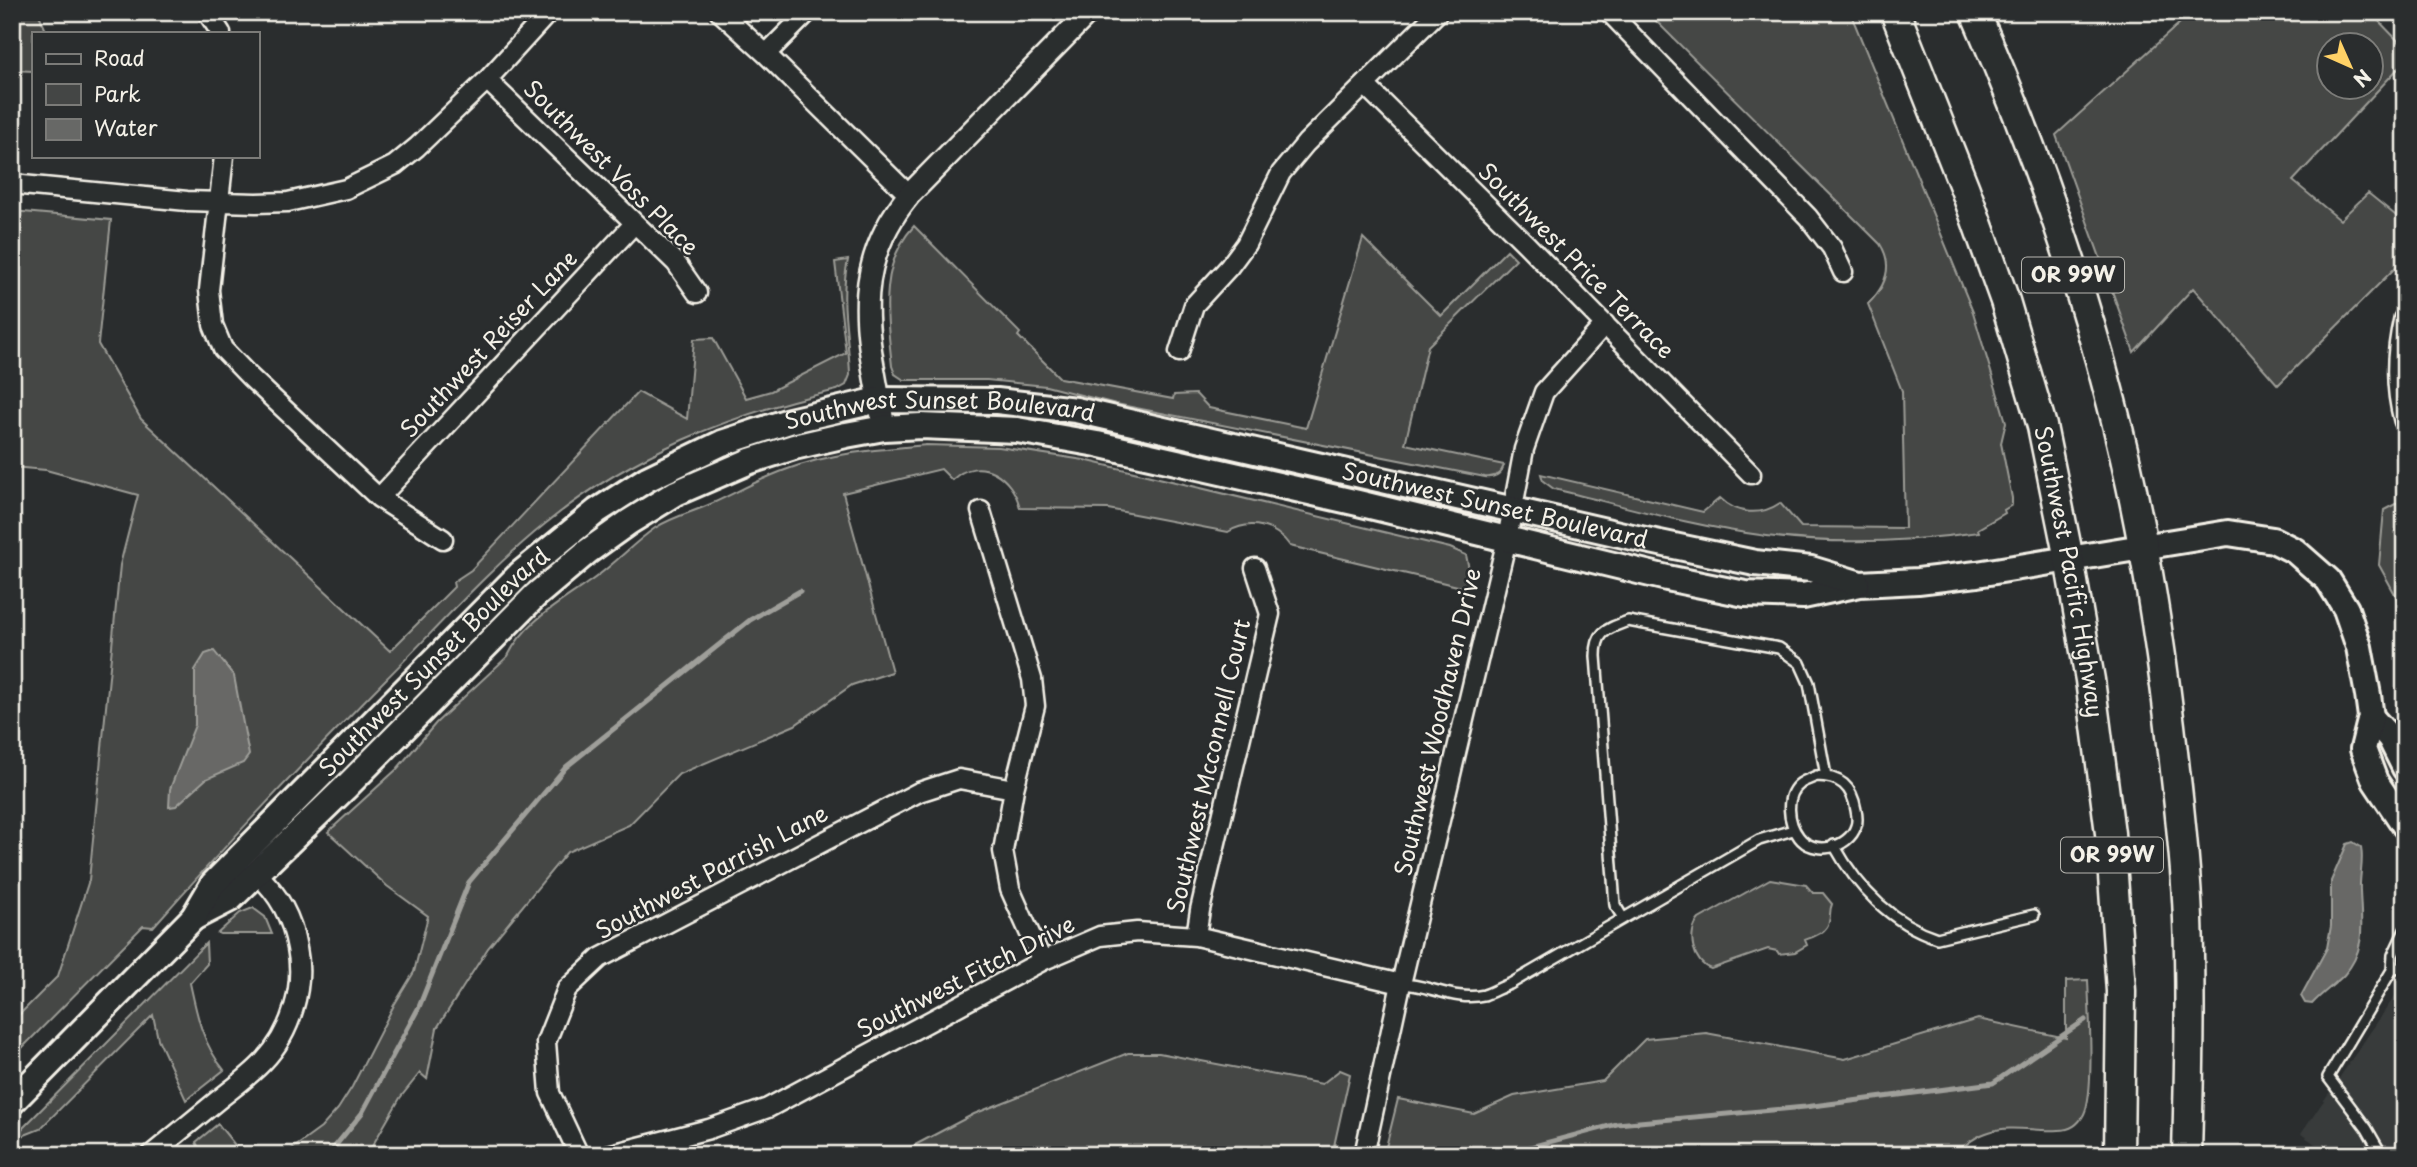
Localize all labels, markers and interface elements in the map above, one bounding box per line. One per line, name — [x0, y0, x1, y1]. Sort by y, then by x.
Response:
legend — [32, 32, 259, 158]
north arrow — [2316, 32, 2386, 102]
text: Road — [94, 41, 145, 73]
text: N — [2348, 64, 2378, 94]
street label: Southwest Voss Place — [516, 71, 708, 263]
text: Park — [94, 77, 141, 109]
text: Water — [94, 111, 158, 143]
street label: Southwest Price Terrace — [1471, 154, 1683, 366]
street label: Southwest Reiser Lane — [391, 241, 584, 445]
road number: OR 99W — [2022, 258, 2124, 292]
street label: Southwest Sunset Boulevard — [781, 381, 1099, 437]
street label: Southwest Pacific Highway — [2026, 423, 2114, 720]
street label: Southwest Sunset Boulevard — [1339, 452, 1652, 556]
street label: Southwest Sunset Boulevard — [310, 538, 556, 784]
street label: Southwest Woodhaven Drive — [1384, 564, 1489, 879]
street label: Southwest Mcconnell Court — [1157, 615, 1258, 916]
street label: Southwest Parrish Lane — [589, 794, 834, 947]
road number: OR 99W — [2061, 838, 2163, 872]
street label: Southwest Fitch Drive — [850, 906, 1080, 1046]

